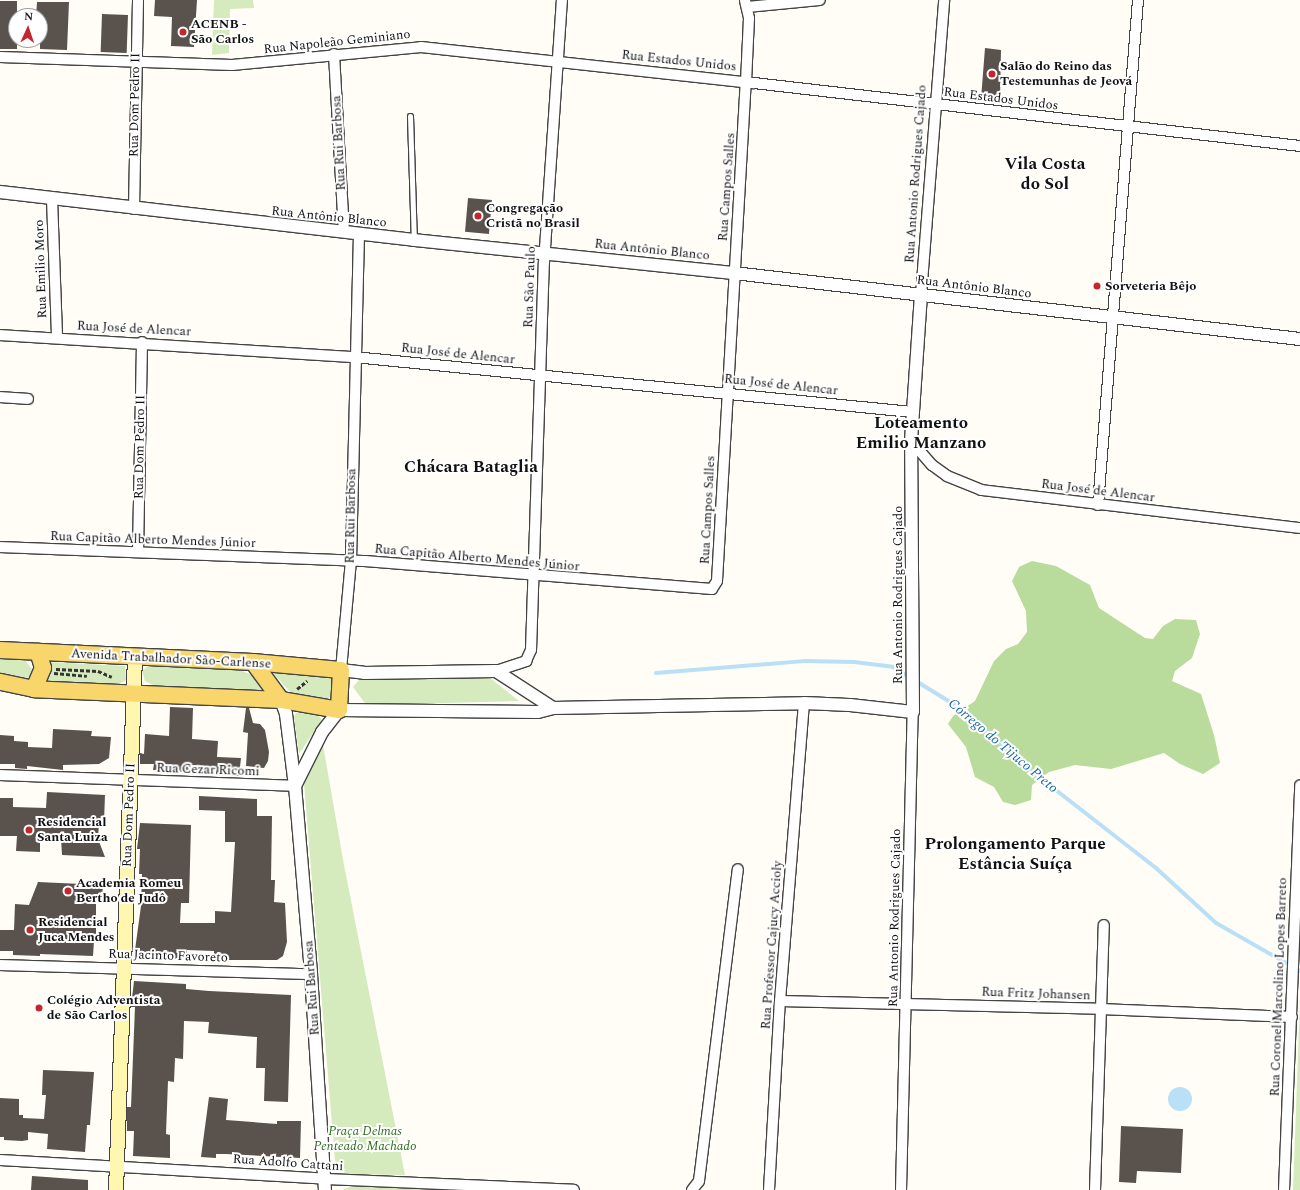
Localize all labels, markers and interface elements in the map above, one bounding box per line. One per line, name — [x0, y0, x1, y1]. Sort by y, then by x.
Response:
north arrow — [8, 8, 48, 48]
text: N — [24, 8, 34, 25]
place label: ACENB - São Carlos — [191, 17, 254, 48]
marker: ACENB - São Carlos — [178, 27, 188, 37]
street label: Rua Napoleão Geminiano — [263, 27, 411, 57]
street label: Rua Estados Unidos — [621, 47, 737, 75]
street label: Rua Dom Pedro II — [126, 53, 144, 157]
place label: Salão do Reino das Testemunhas de Jeová — [1000, 59, 1132, 90]
marker: Salão do Reino das Testemunhas de Jeová — [987, 69, 997, 79]
street label: Rua Antonio Rodrigues Cajado — [902, 84, 930, 264]
street label: Rua Estados Unidos — [943, 84, 1059, 114]
street label: Rua Rui Barbosa — [329, 95, 349, 191]
street label: Rua Campos Salles — [715, 132, 739, 242]
district label: Vila Costa do Sol — [1005, 155, 1085, 195]
place label: Congregação Cristã no Brasil — [486, 201, 580, 232]
street label: Rua Antônio Blanco — [271, 203, 387, 231]
marker: Congregação Cristã no Brasil — [473, 211, 483, 221]
street label: Rua Emilio Moro — [31, 219, 51, 319]
street label: Rua Antônio Blanco — [594, 236, 710, 264]
street label: Rua São Paulo — [521, 246, 539, 328]
street label: Rua Antônio Blanco — [916, 272, 1032, 302]
place label: Sorveteria Bêjo — [1105, 278, 1196, 294]
marker: Sorveteria Bêjo — [1092, 281, 1102, 291]
street label: Rua José de Alencar — [77, 318, 191, 340]
street label: Rua José de Alencar — [400, 340, 516, 368]
street label: Rua José de Alencar — [723, 371, 839, 399]
street label: Rua Dom Pedro II — [131, 395, 149, 499]
district label: Loteamento Emilio Manzano — [856, 414, 986, 454]
street label: Rua Campos Salles — [697, 455, 719, 565]
district label: Chácara Bataglia — [404, 458, 538, 478]
street label: Rua Rui Barbosa — [342, 468, 360, 564]
street label: Rua José de Alencar — [1040, 476, 1156, 506]
street label: Rua Antonio Rodrigues Cajado — [890, 506, 906, 684]
street label: Rua Capitão Alberto Mendes Júnior — [50, 529, 256, 551]
street label: Rua Capitão Alberto Mendes Júnior — [374, 541, 580, 575]
street label: Avenida Trabalhador São-Carlense — [71, 646, 271, 672]
water label: Córrego do Tijuco Preto — [945, 695, 1061, 797]
street label: Rua Cezar Ricomi — [156, 760, 260, 780]
street label: Rua Dom Pedro II — [119, 763, 139, 867]
place label: Residencial Santa Luiza — [37, 815, 108, 846]
marker: Residencial Santa Luiza — [24, 825, 34, 835]
street label: Rua Antonio Rodrigues Cajado — [886, 829, 904, 1007]
district label: Prolongamento Parque Estância Suíça — [924, 835, 1106, 875]
street label: Rua Professor Cajucy Accioly — [758, 860, 786, 1030]
place label: Academia Romeu Bertho de Judô — [76, 876, 181, 907]
street label: Rua Coronel Marcolino Lopes Barreto — [1267, 877, 1291, 1097]
marker: Academia Romeu Bertho de Judô — [63, 886, 73, 896]
place label: Residencial Juca Mendes — [38, 915, 115, 946]
marker: Residencial Juca Mendes — [25, 925, 35, 935]
street label: Rua Rui Barbosa — [301, 940, 323, 1036]
street label: Rua Jacinto Favoreto — [108, 946, 228, 966]
street label: Rua Fritz Johansen — [981, 984, 1091, 1004]
place label: Colégio Adventista de São Carlos — [47, 993, 161, 1024]
marker: Colégio Adventista de São Carlos — [34, 1003, 44, 1013]
park label: Praça Delmas Penteado Machado — [313, 1124, 417, 1155]
street label: Rua Adolfo Cattani — [232, 1151, 344, 1175]

